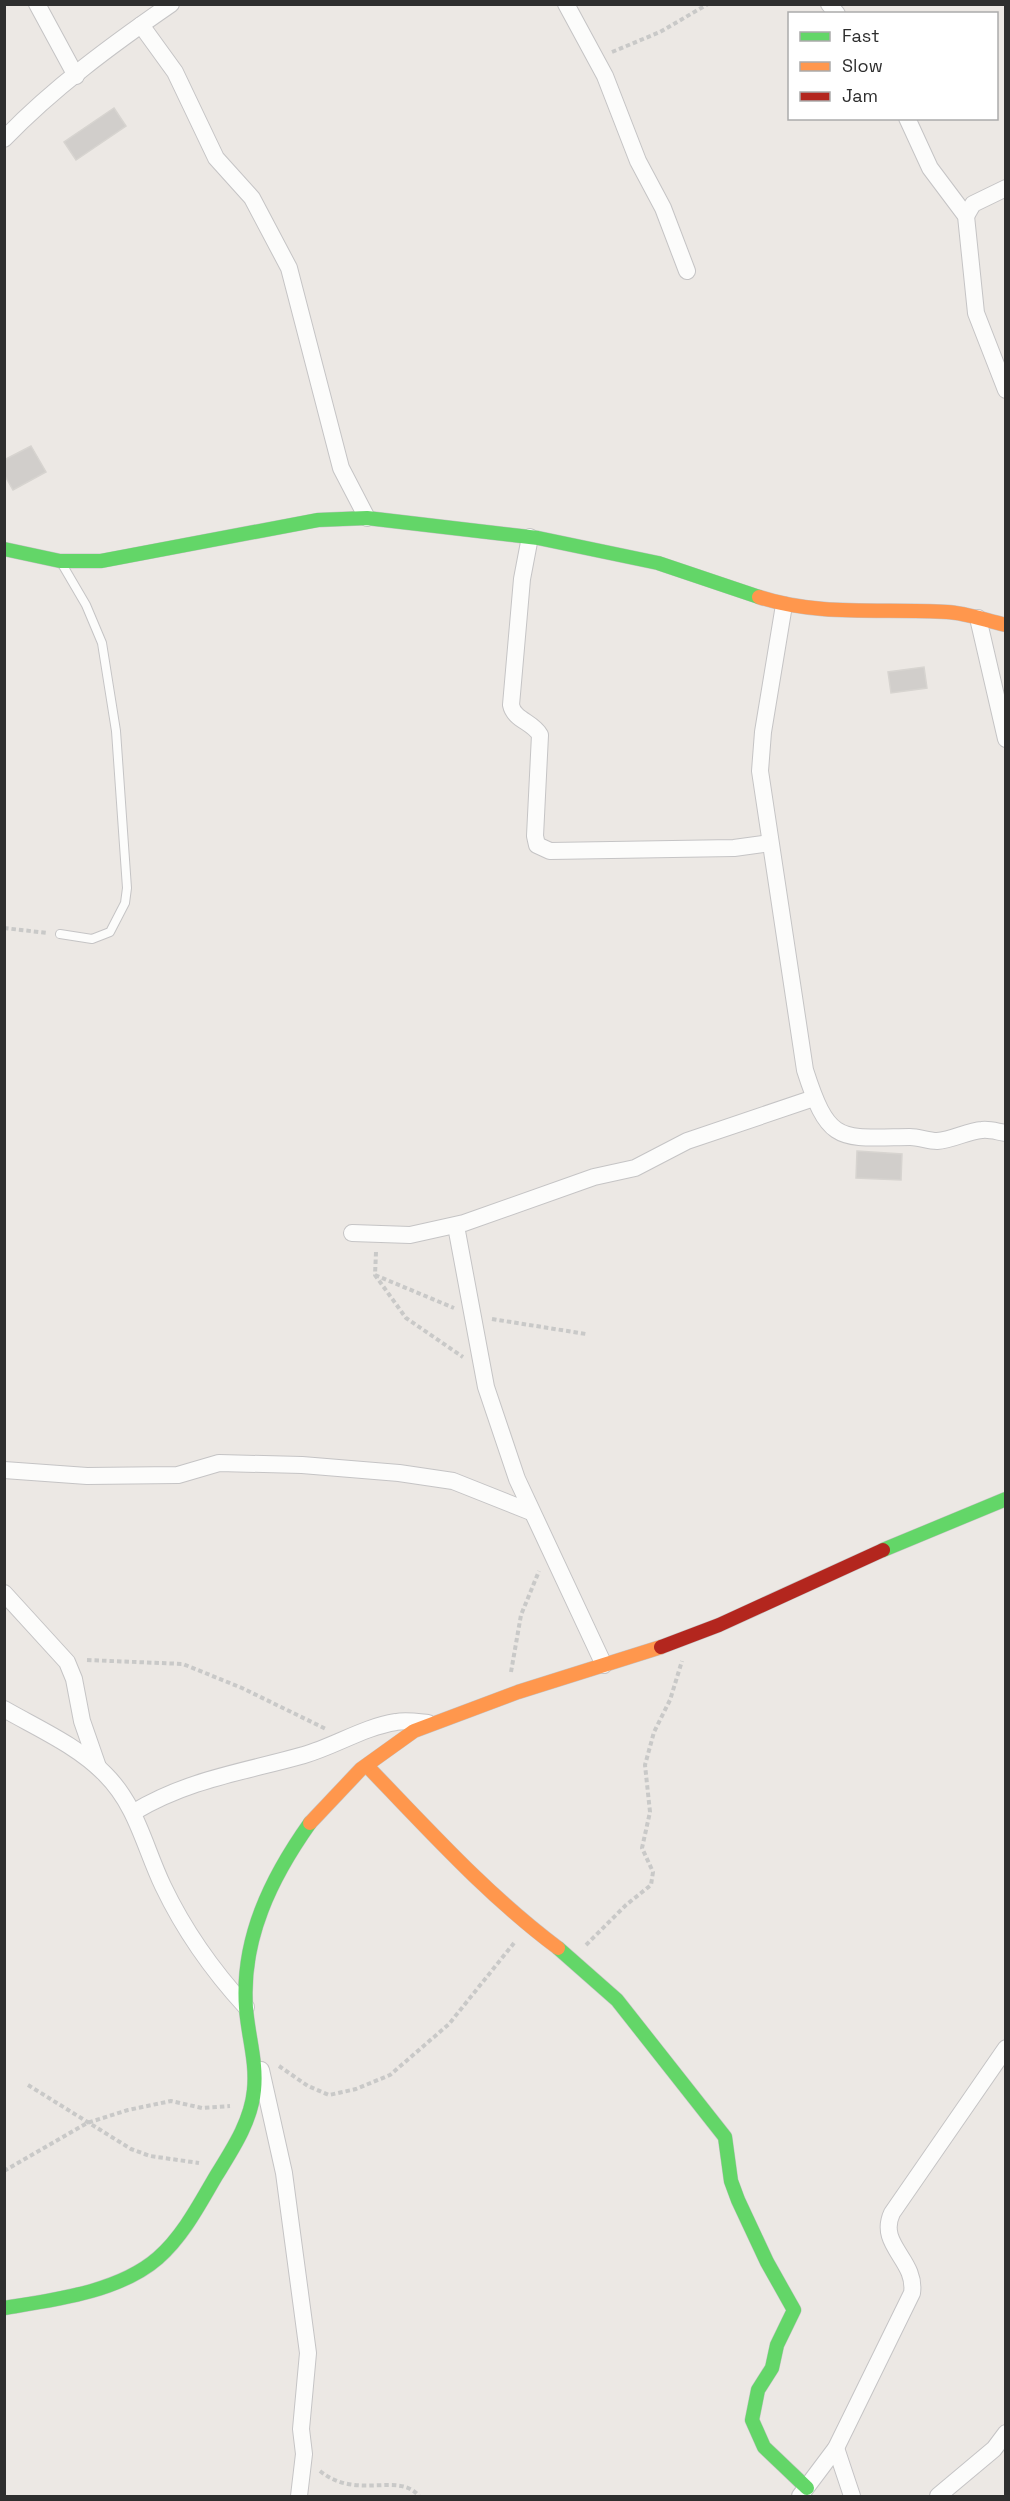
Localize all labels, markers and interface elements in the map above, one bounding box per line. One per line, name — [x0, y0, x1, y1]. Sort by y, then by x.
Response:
legend — [788, 12, 998, 120]
text: Fast — [842, 24, 879, 47]
text: Slow — [842, 54, 883, 77]
text: Jam — [842, 84, 878, 107]

